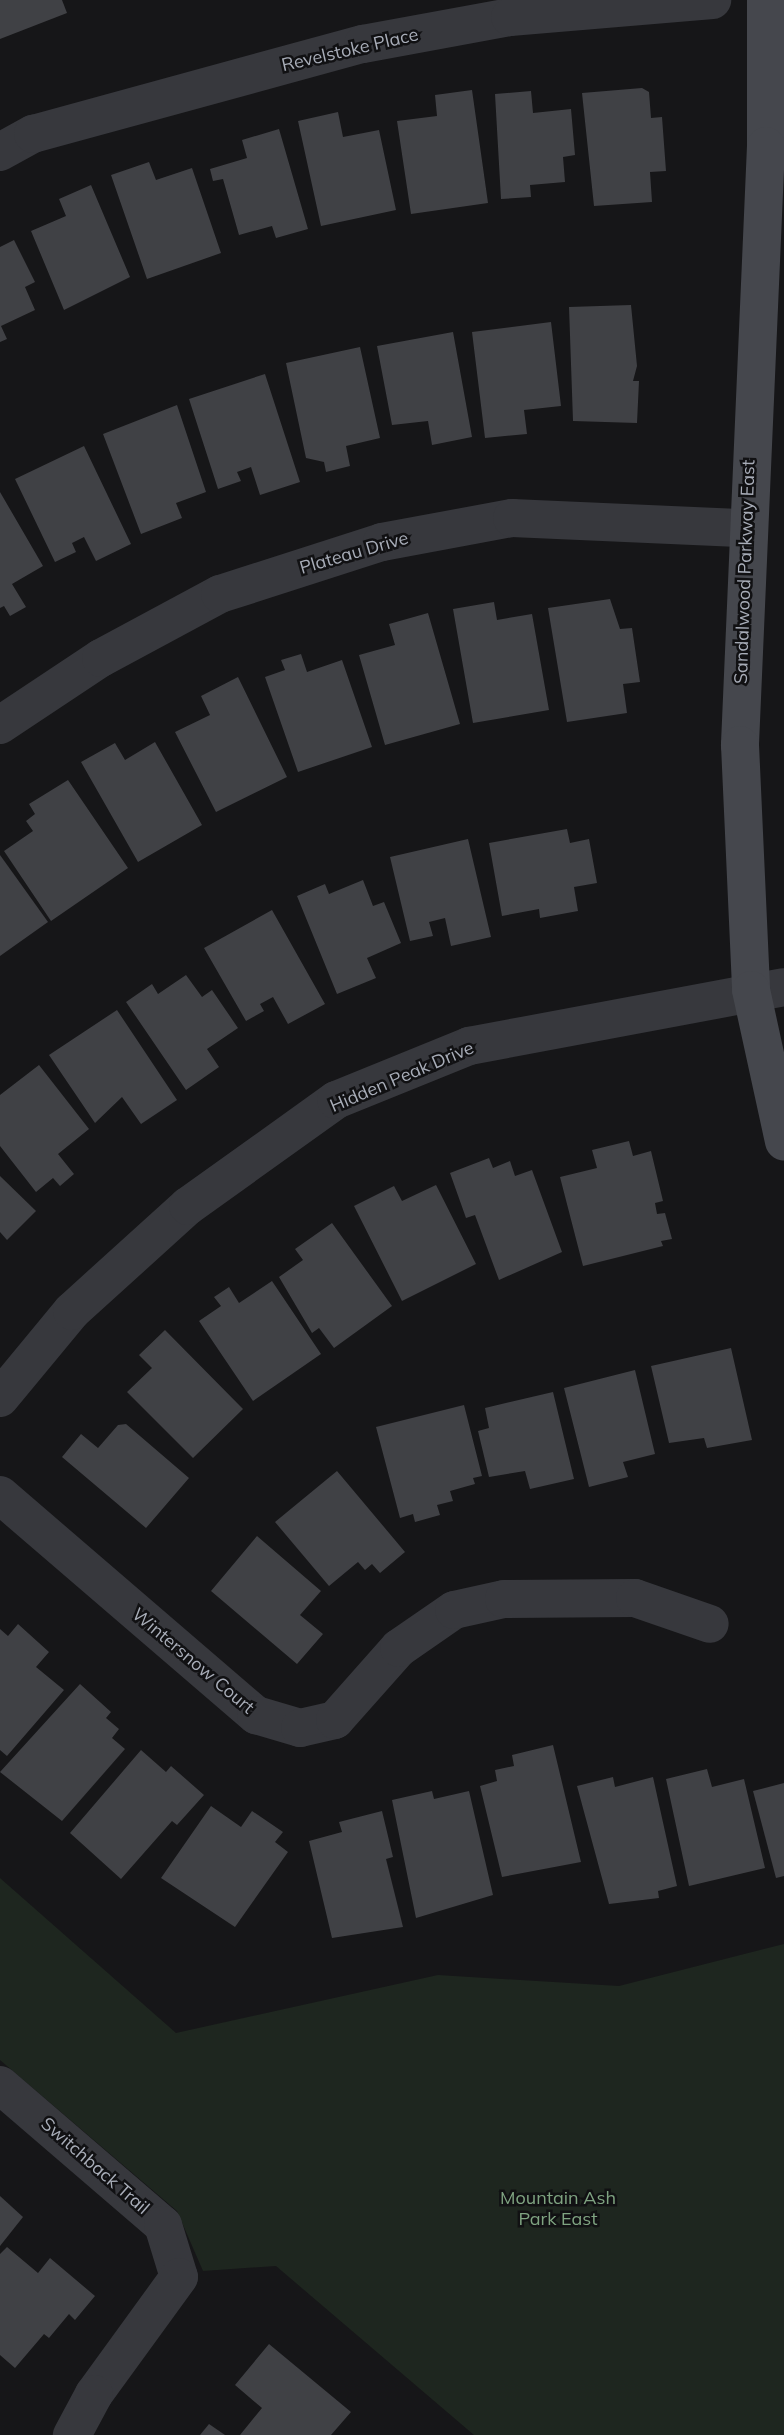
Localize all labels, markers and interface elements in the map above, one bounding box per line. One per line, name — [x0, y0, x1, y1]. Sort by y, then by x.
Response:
street label: Revelstoke Place — [280, 24, 420, 76]
street label: Sandalwood Parkway East — [730, 459, 760, 685]
street label: Plateau Drive — [297, 527, 411, 579]
street label: Hidden Peak Drive — [327, 1037, 477, 1117]
street label: Wintersnow Court — [127, 1604, 259, 1718]
street label: Switchback Trail — [36, 2113, 154, 2219]
park label: Mountain Ash Park East — [500, 2188, 616, 2230]

